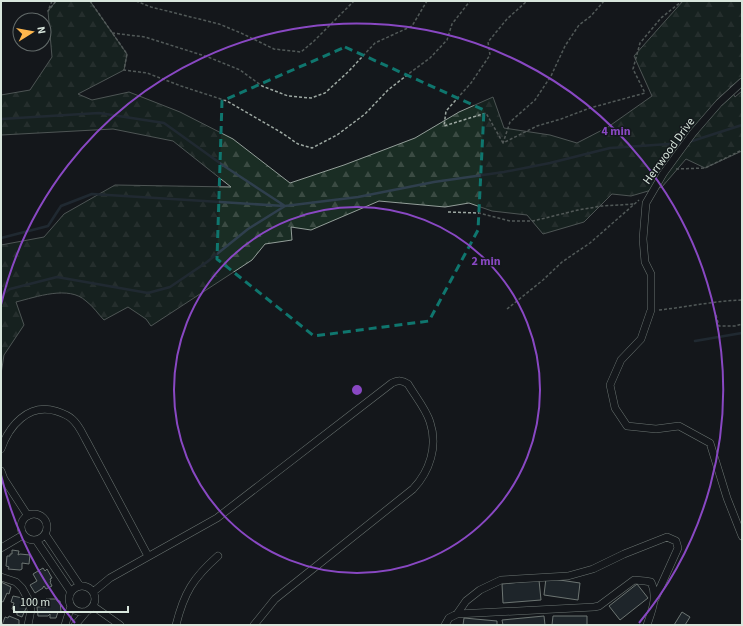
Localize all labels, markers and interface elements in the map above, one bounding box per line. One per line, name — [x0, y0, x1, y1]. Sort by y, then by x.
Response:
north arrow — [12, 12, 52, 52]
text: N — [33, 25, 49, 35]
street label: Herrwood Drive — [639, 114, 699, 188]
text: 4 min — [601, 123, 631, 140]
text: 2 min — [471, 253, 501, 270]
centre of rings — [350, 383, 364, 397]
scale bar — [14, 588, 128, 614]
text: 100 m — [20, 594, 50, 611]

